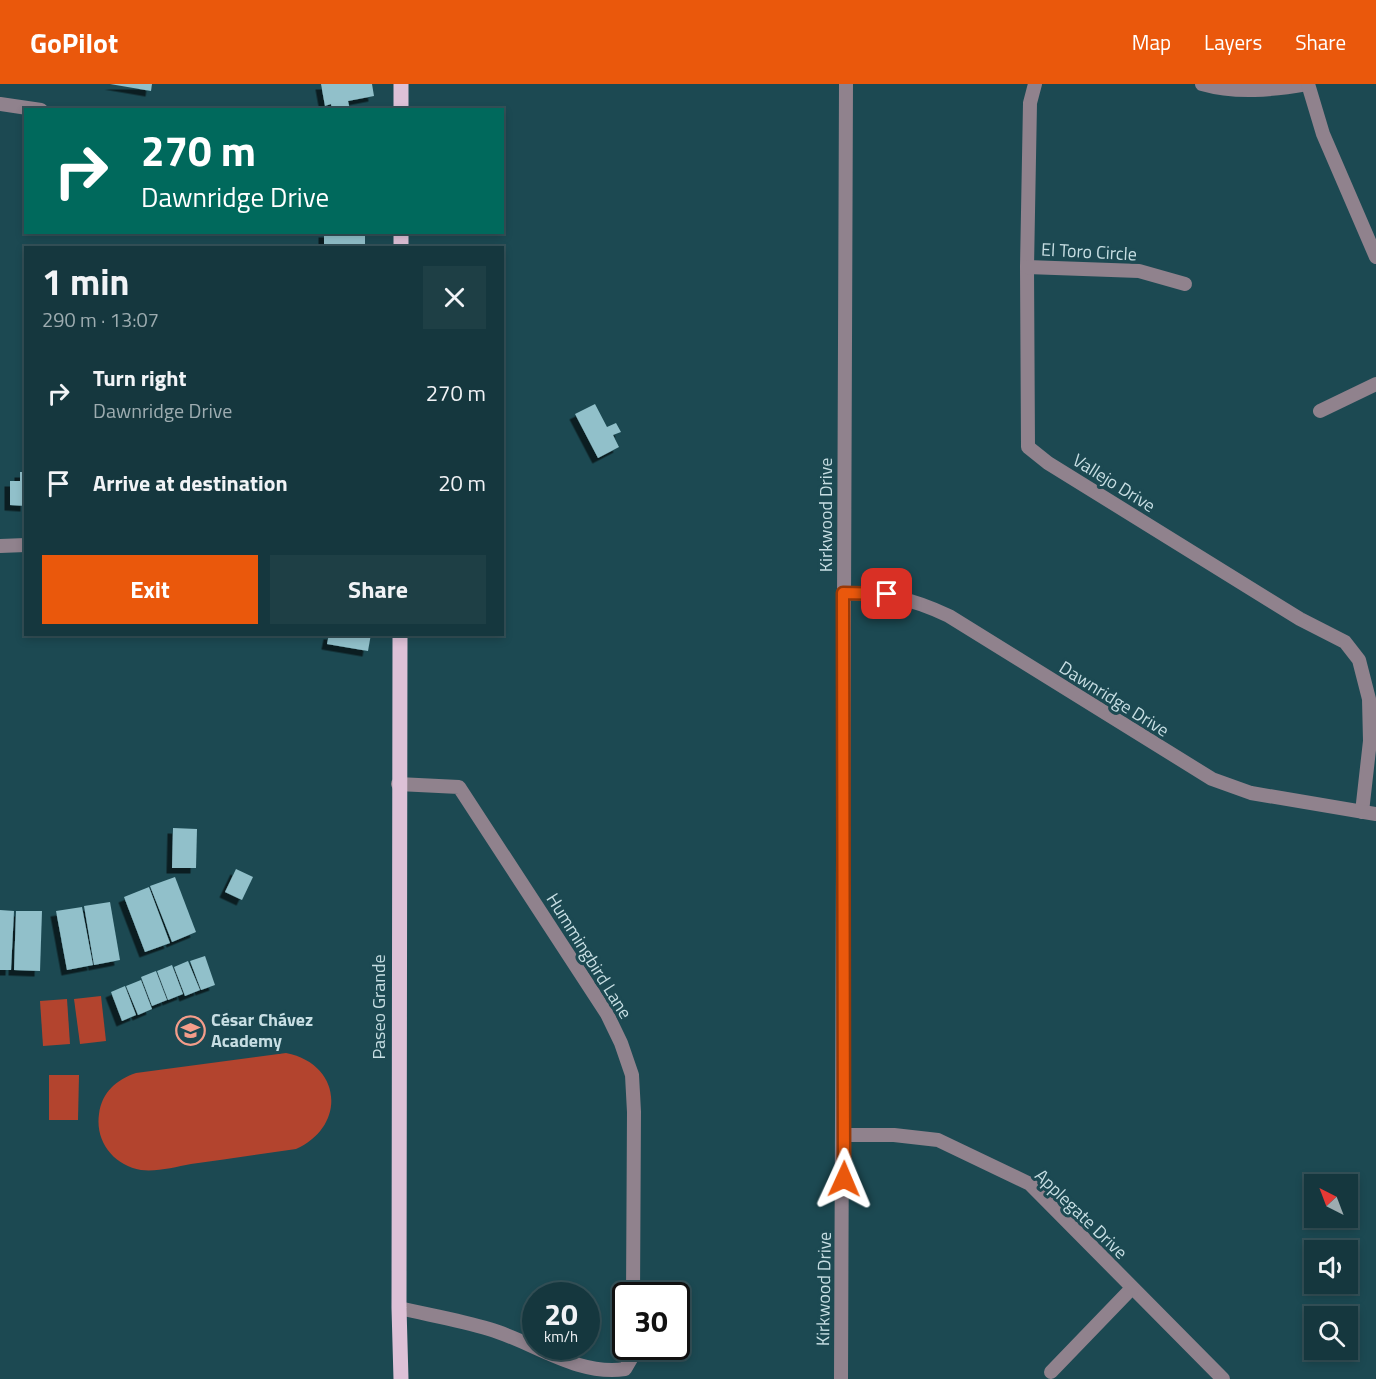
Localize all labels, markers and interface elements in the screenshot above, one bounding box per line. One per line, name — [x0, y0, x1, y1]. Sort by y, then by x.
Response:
text: GoPilot — [30, 21, 118, 64]
text: Map — [1132, 26, 1171, 58]
text: Layers — [1204, 26, 1262, 58]
text: Share — [1295, 26, 1346, 58]
text: 270 m — [141, 118, 256, 182]
icon: right — [42, 132, 120, 210]
text: Dawnridge Drive — [141, 176, 329, 217]
street label: El Toro Circle — [1040, 236, 1138, 267]
text: 1 min — [42, 254, 129, 309]
button: close — [423, 266, 486, 329]
text: 290 m · 13:07 — [42, 304, 159, 335]
text: Turn right — [93, 361, 187, 395]
text: 270 m — [426, 376, 486, 410]
icon: right — [42, 377, 75, 410]
text: Dawnridge Drive — [93, 395, 232, 426]
street label: Vallejo Drive — [1068, 446, 1161, 519]
street label: Kirkwood Drive — [812, 458, 839, 572]
text: Arrive at destination — [93, 466, 288, 500]
text: 20 m — [438, 466, 486, 500]
icon: arrive — [42, 467, 75, 500]
button: Exit — [42, 555, 258, 624]
button: Share — [270, 555, 486, 624]
pin — [861, 568, 912, 619]
icon: arrive — [870, 577, 903, 610]
street label: Dawnridge Drive — [1054, 654, 1175, 743]
street label: Hummingbird Lane — [540, 888, 639, 1024]
street label: Paseo Grande — [365, 954, 392, 1060]
place label: César Chávez Academy — [211, 1006, 313, 1054]
school or university icon: César Chávez Academy — [174, 1014, 206, 1046]
position arrow — [812, 1147, 876, 1211]
street label: Applegate Drive — [1029, 1162, 1134, 1265]
north arrow — [1304, 1174, 1358, 1228]
map controls — [1304, 1174, 1358, 1360]
street label: Kirkwood Drive — [809, 1232, 838, 1346]
button: sound — [1304, 1240, 1358, 1294]
speed limit sign: 30 — [612, 1282, 690, 1360]
text: 20 — [544, 1291, 578, 1337]
button: search — [1304, 1306, 1358, 1360]
text: km/h — [544, 1325, 578, 1348]

